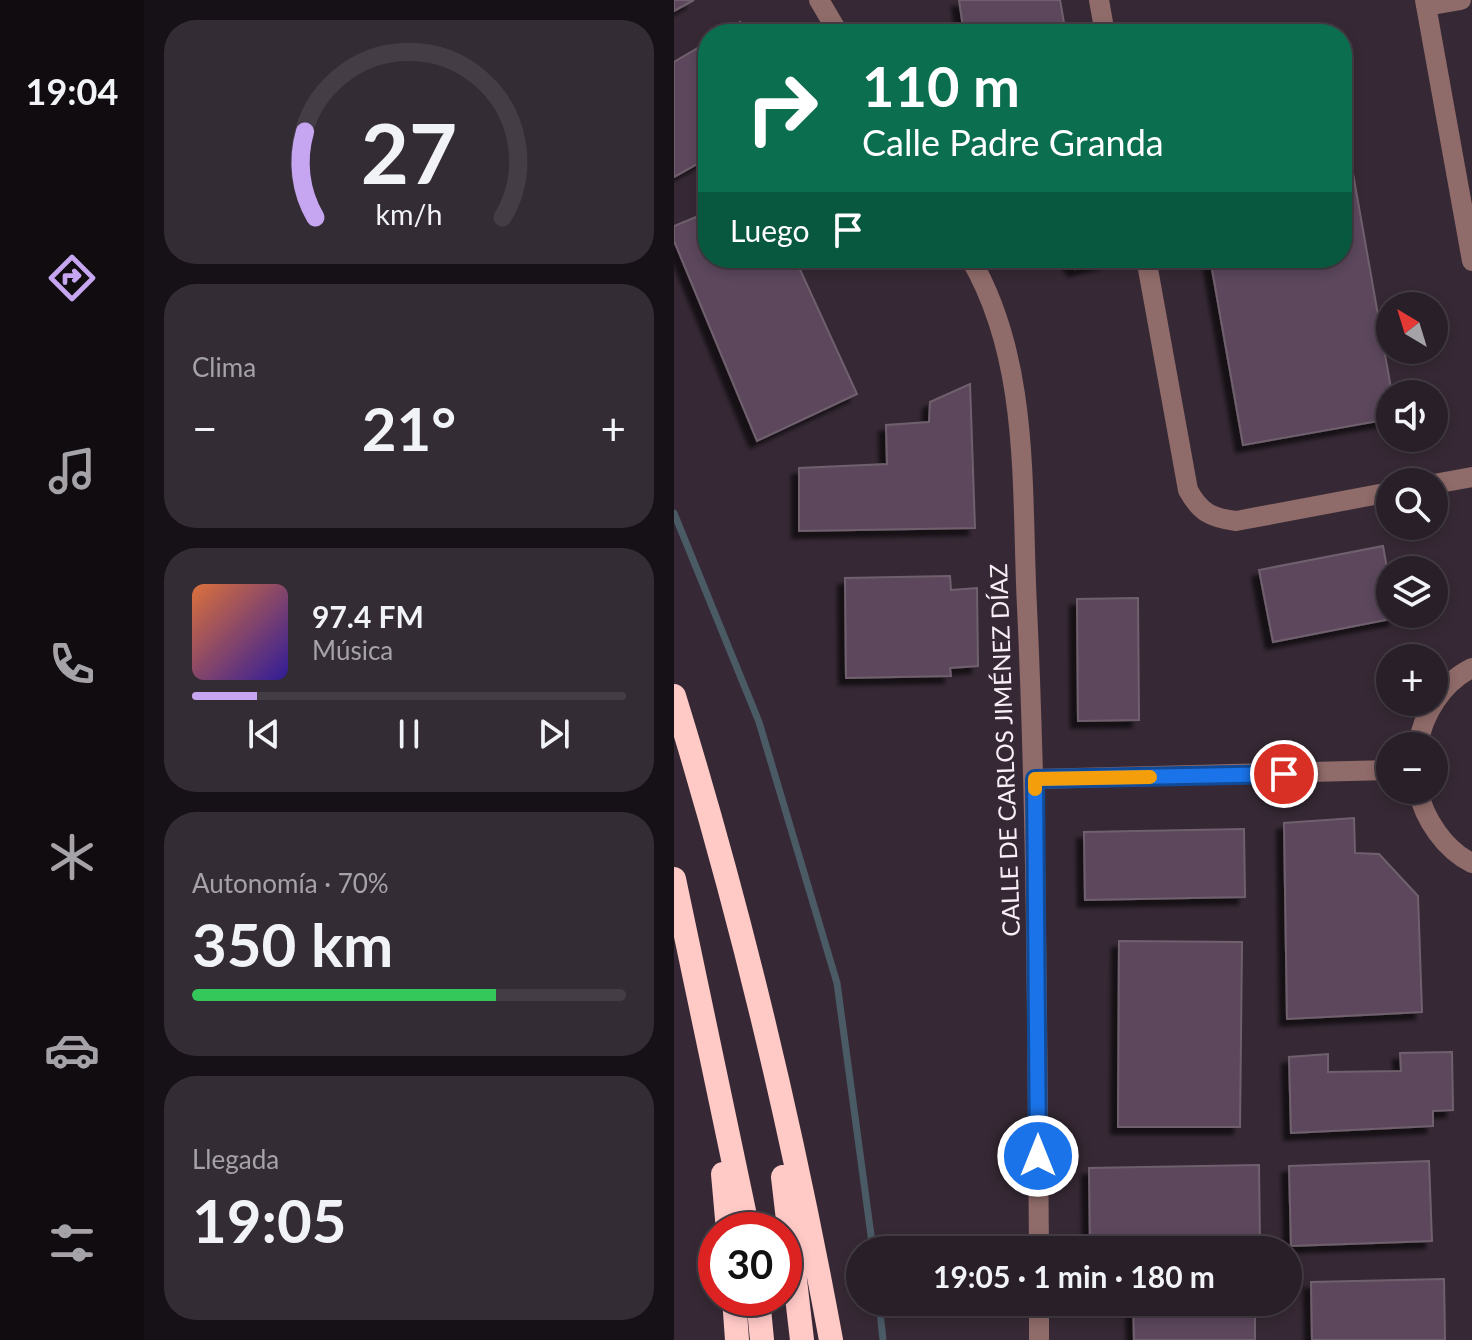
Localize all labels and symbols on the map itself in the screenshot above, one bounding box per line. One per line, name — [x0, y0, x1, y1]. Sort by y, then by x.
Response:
north arrow — [1376, 292, 1448, 364]
street label: CALLE DE CARLOS JIMÉNEZ DÍAZ — [983, 563, 1025, 937]
pin — [1250, 740, 1318, 808]
position arrow — [996, 1114, 1080, 1198]
speed limit sign: 30 — [698, 1212, 802, 1316]

